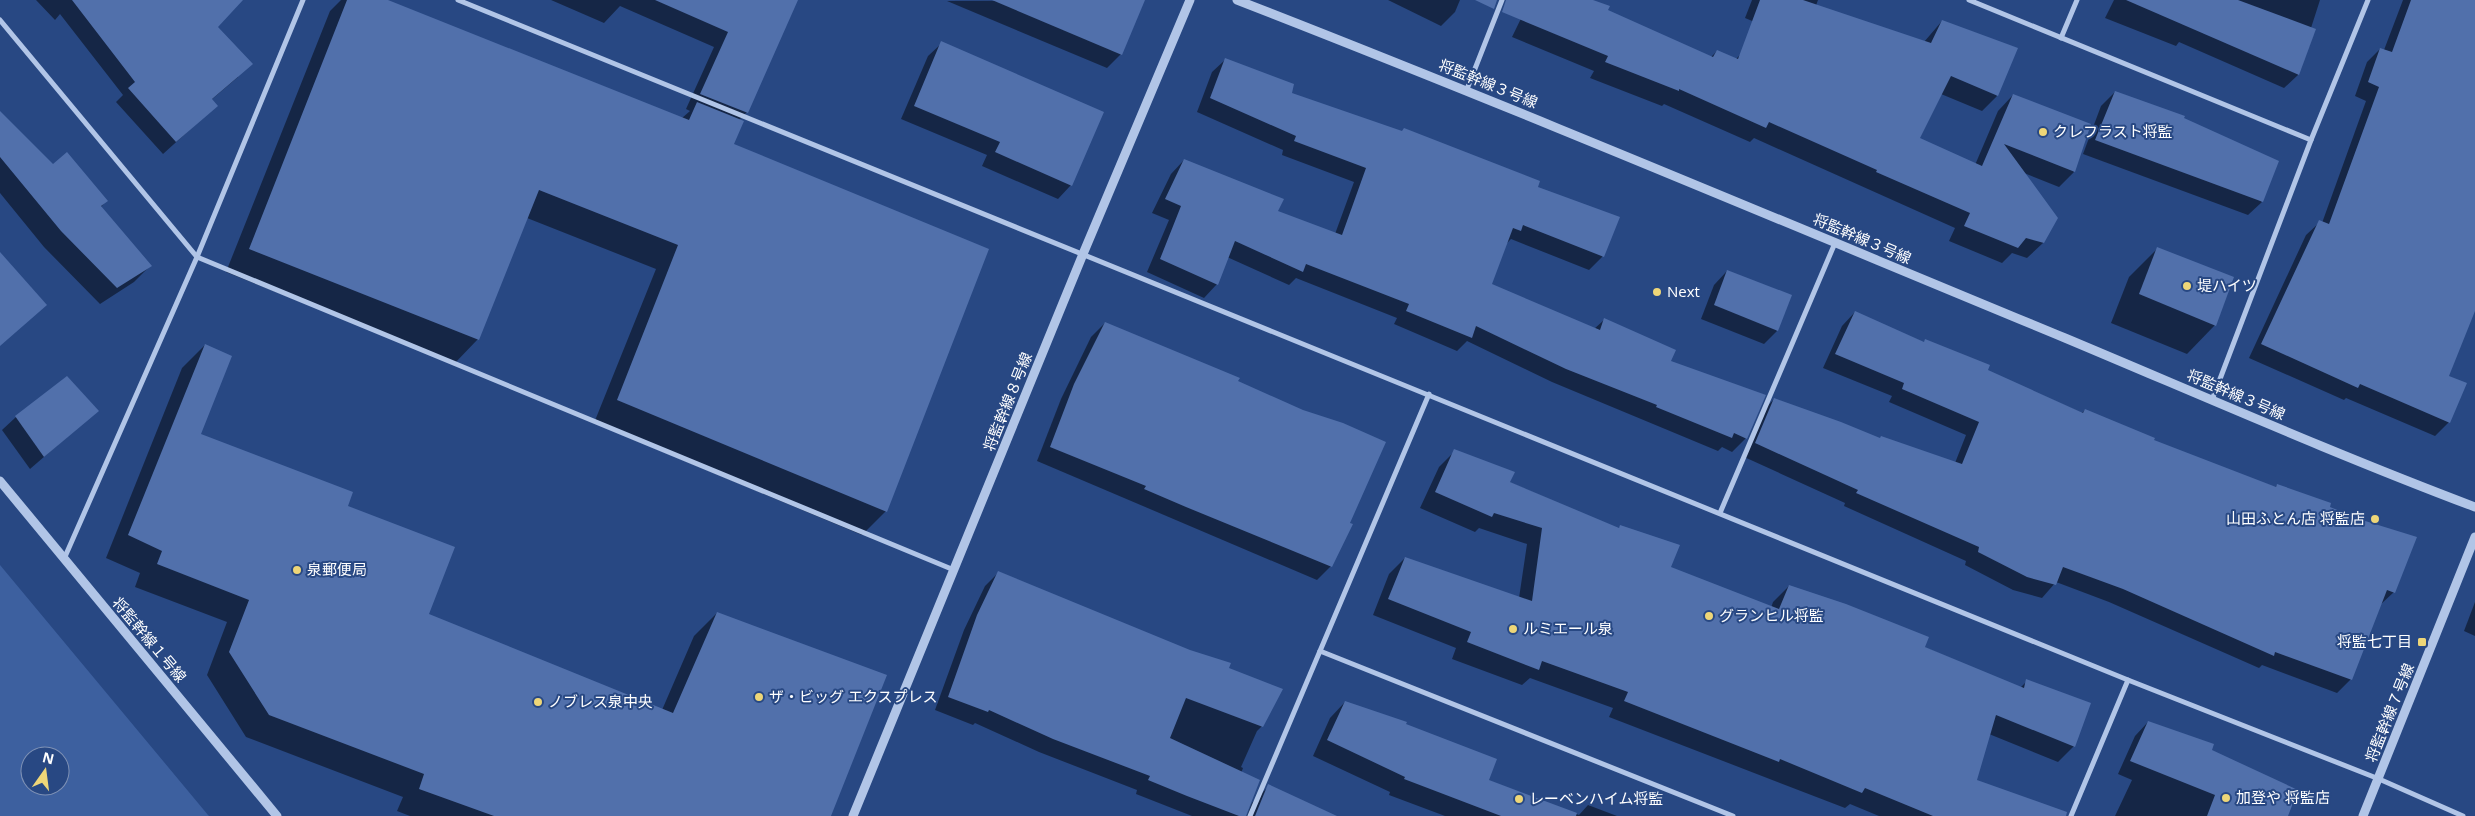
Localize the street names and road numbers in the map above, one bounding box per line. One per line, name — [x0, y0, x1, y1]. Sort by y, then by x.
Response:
street label: 将監幹線３号線 — [1436, 54, 1541, 112]
street label: 将監幹線３号線 — [1810, 208, 1915, 268]
street label: 将監幹線８号線 — [978, 349, 1036, 454]
street label: 将監幹線３号線 — [2184, 364, 2289, 424]
street label: 将監幹線１号線 — [108, 593, 191, 686]
street label: 将監幹線７号線 — [2360, 660, 2418, 765]

